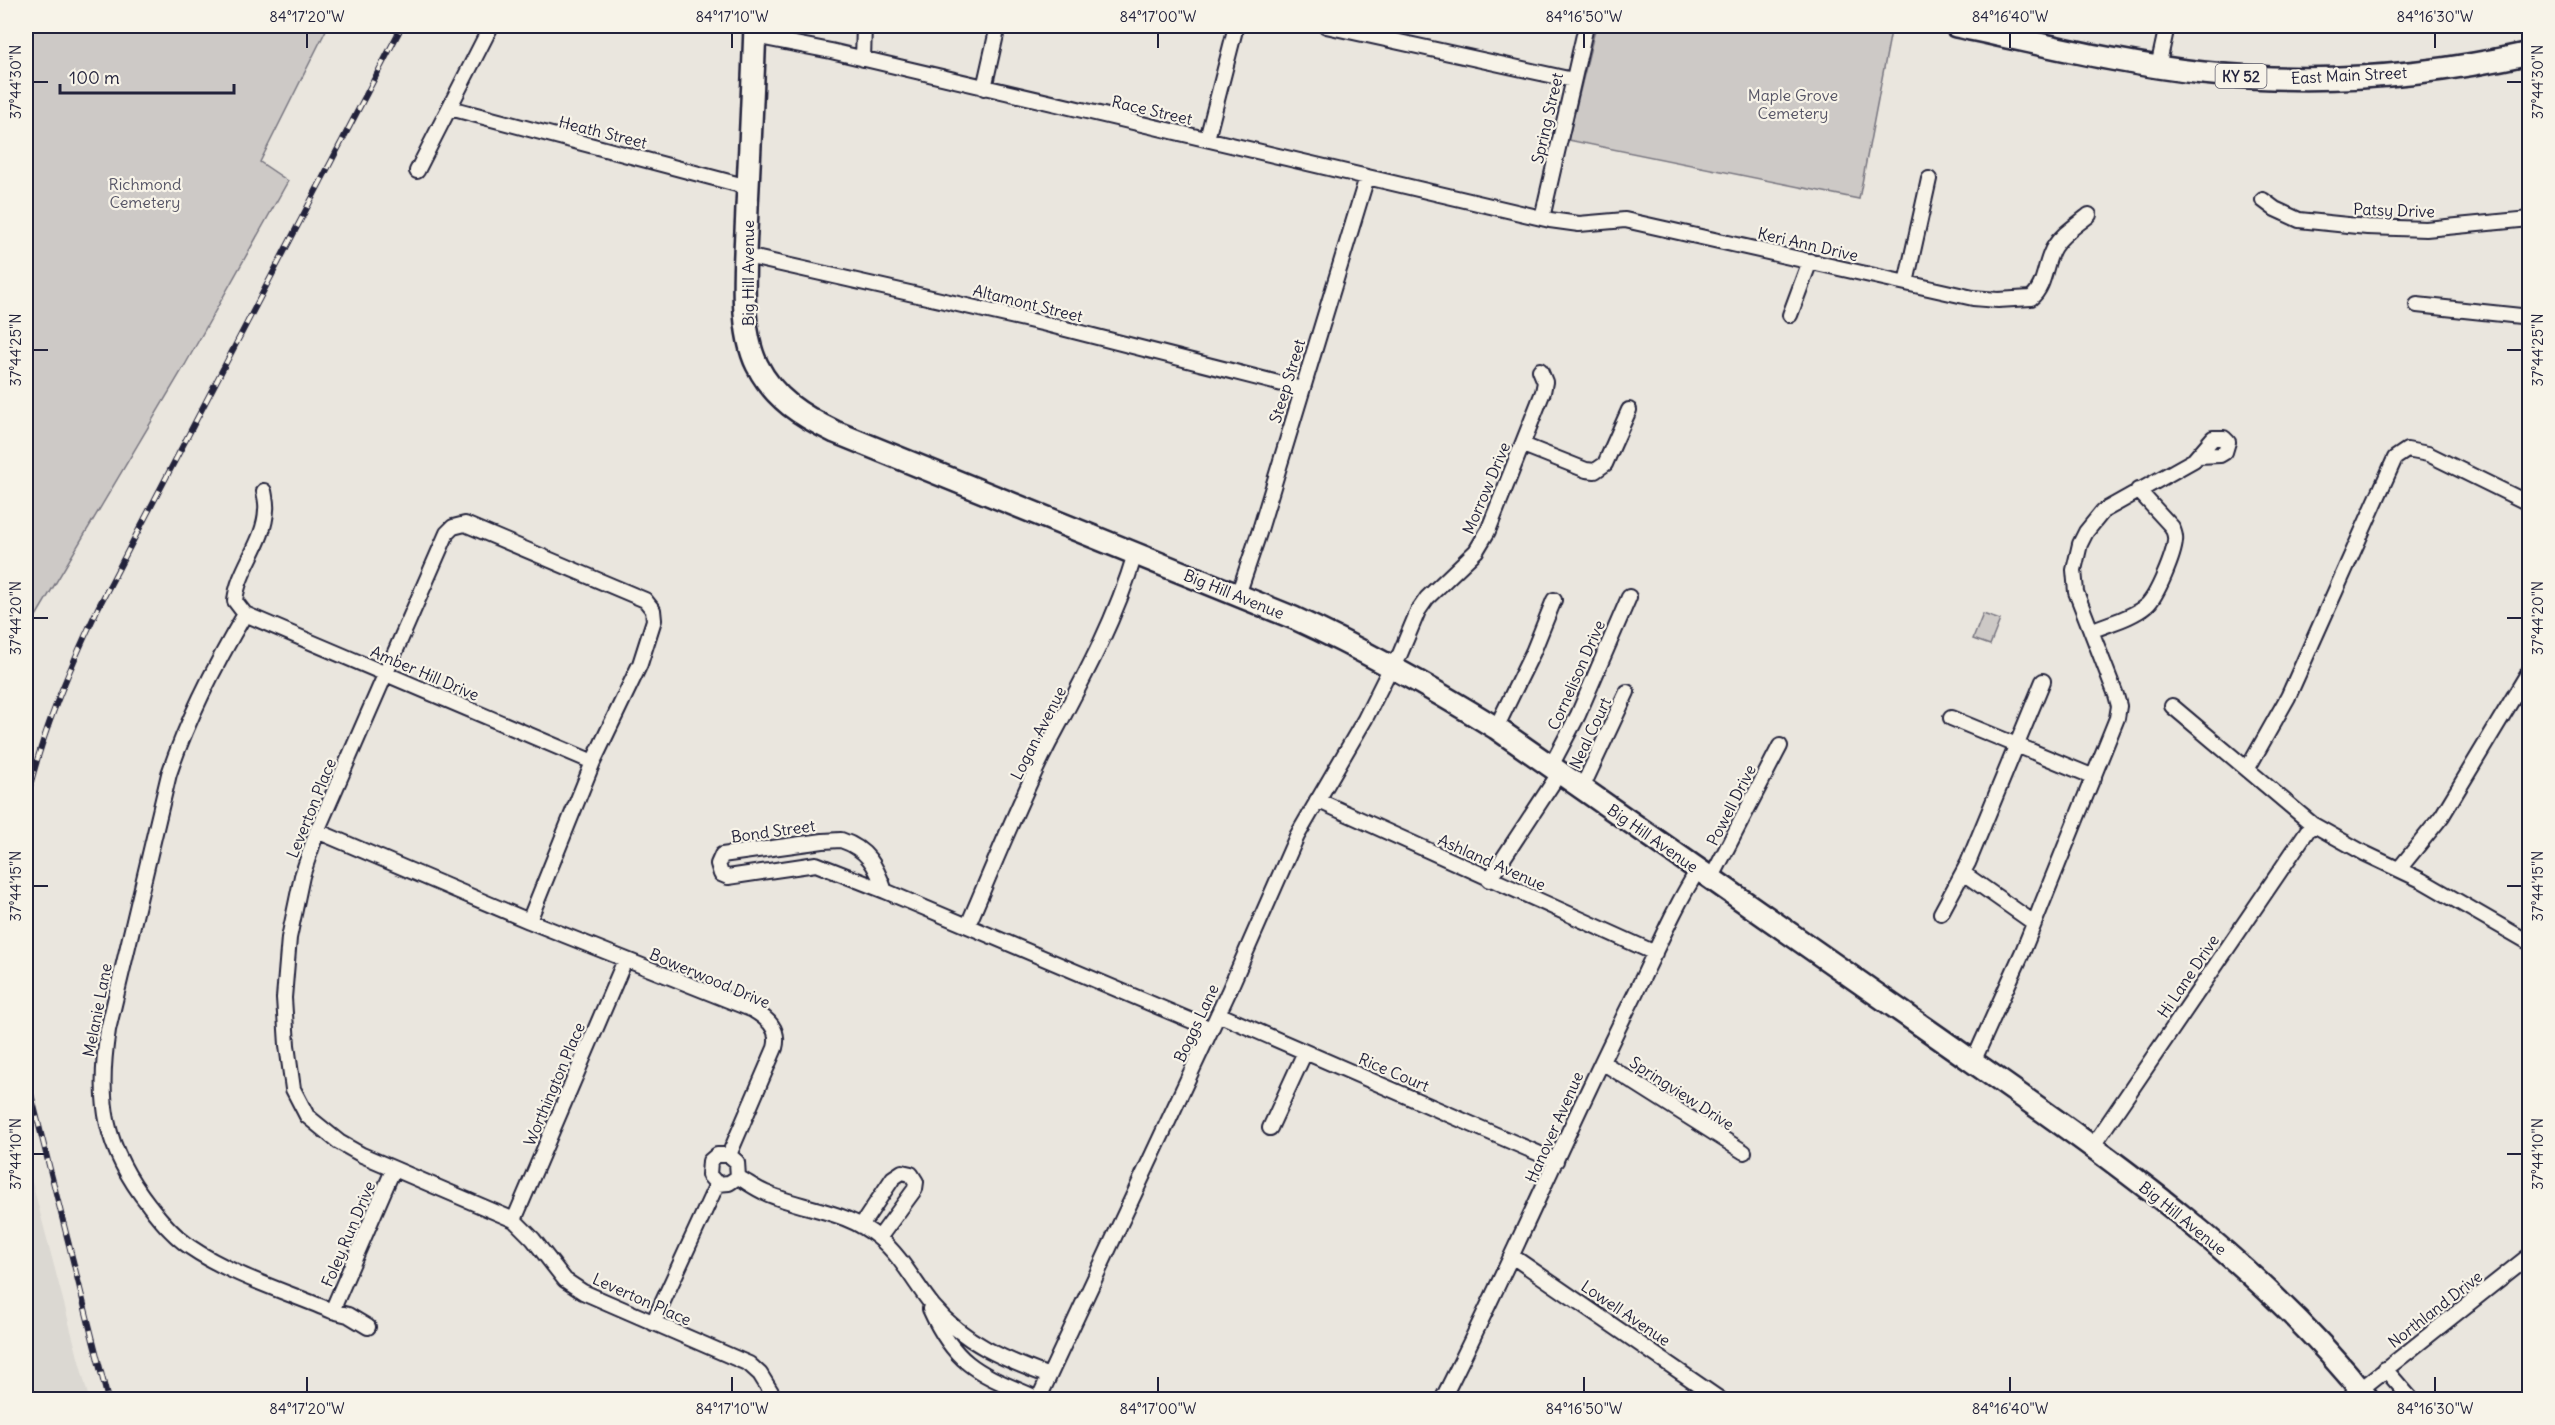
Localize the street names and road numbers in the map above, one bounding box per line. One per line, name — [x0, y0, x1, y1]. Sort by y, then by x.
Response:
street label: East Main Street — [2290, 62, 2408, 88]
road number: KY 52 — [2216, 64, 2266, 88]
street label: Spring Street — [1527, 70, 1567, 165]
street label: Race Street — [1110, 91, 1195, 129]
street label: Heath Street — [557, 111, 650, 153]
street label: Patsy Drive — [2353, 199, 2435, 221]
street label: Big Hill Avenue — [738, 220, 758, 326]
street label: Keri Ann Drive — [1756, 223, 1860, 265]
street label: Altamont Street — [971, 280, 1086, 326]
street label: Steep Street — [1265, 336, 1309, 425]
street label: Morrow Drive — [1458, 439, 1514, 537]
street label: Big Hill Avenue — [1181, 565, 1287, 623]
street label: Cornelison Drive — [1543, 617, 1609, 733]
street label: Amber Hill Drive — [368, 641, 482, 705]
street label: Logan Avenue — [1006, 683, 1070, 783]
street label: Neal Court — [1565, 693, 1616, 772]
street label: Leverton Place — [282, 755, 340, 861]
street label: Powell Drive — [1702, 761, 1760, 849]
street label: Big Hill Avenue — [1604, 799, 1702, 877]
street label: Bond Street — [730, 815, 817, 847]
street label: Ashland Avenue — [1435, 829, 1549, 895]
street label: Hi Lane Drive — [2153, 931, 2223, 1021]
street label: Bowerwood Drive — [647, 944, 773, 1012]
street label: Melanie Lane — [78, 961, 116, 1059]
street label: Boggs Lane — [1169, 981, 1223, 1065]
street label: Worthington Place — [519, 1019, 589, 1149]
street label: Rice Court — [1356, 1048, 1433, 1096]
street label: Springview Drive — [1626, 1052, 1738, 1134]
street label: Hanover Avenue — [1521, 1068, 1587, 1186]
street label: Big Hill Avenue — [2135, 1177, 2231, 1259]
street label: Foley Run Drive — [317, 1178, 379, 1290]
street label: Northland Drive — [2384, 1266, 2486, 1352]
street label: Leverton Place — [590, 1268, 694, 1330]
street label: Lowell Avenue — [1578, 1276, 1674, 1350]

